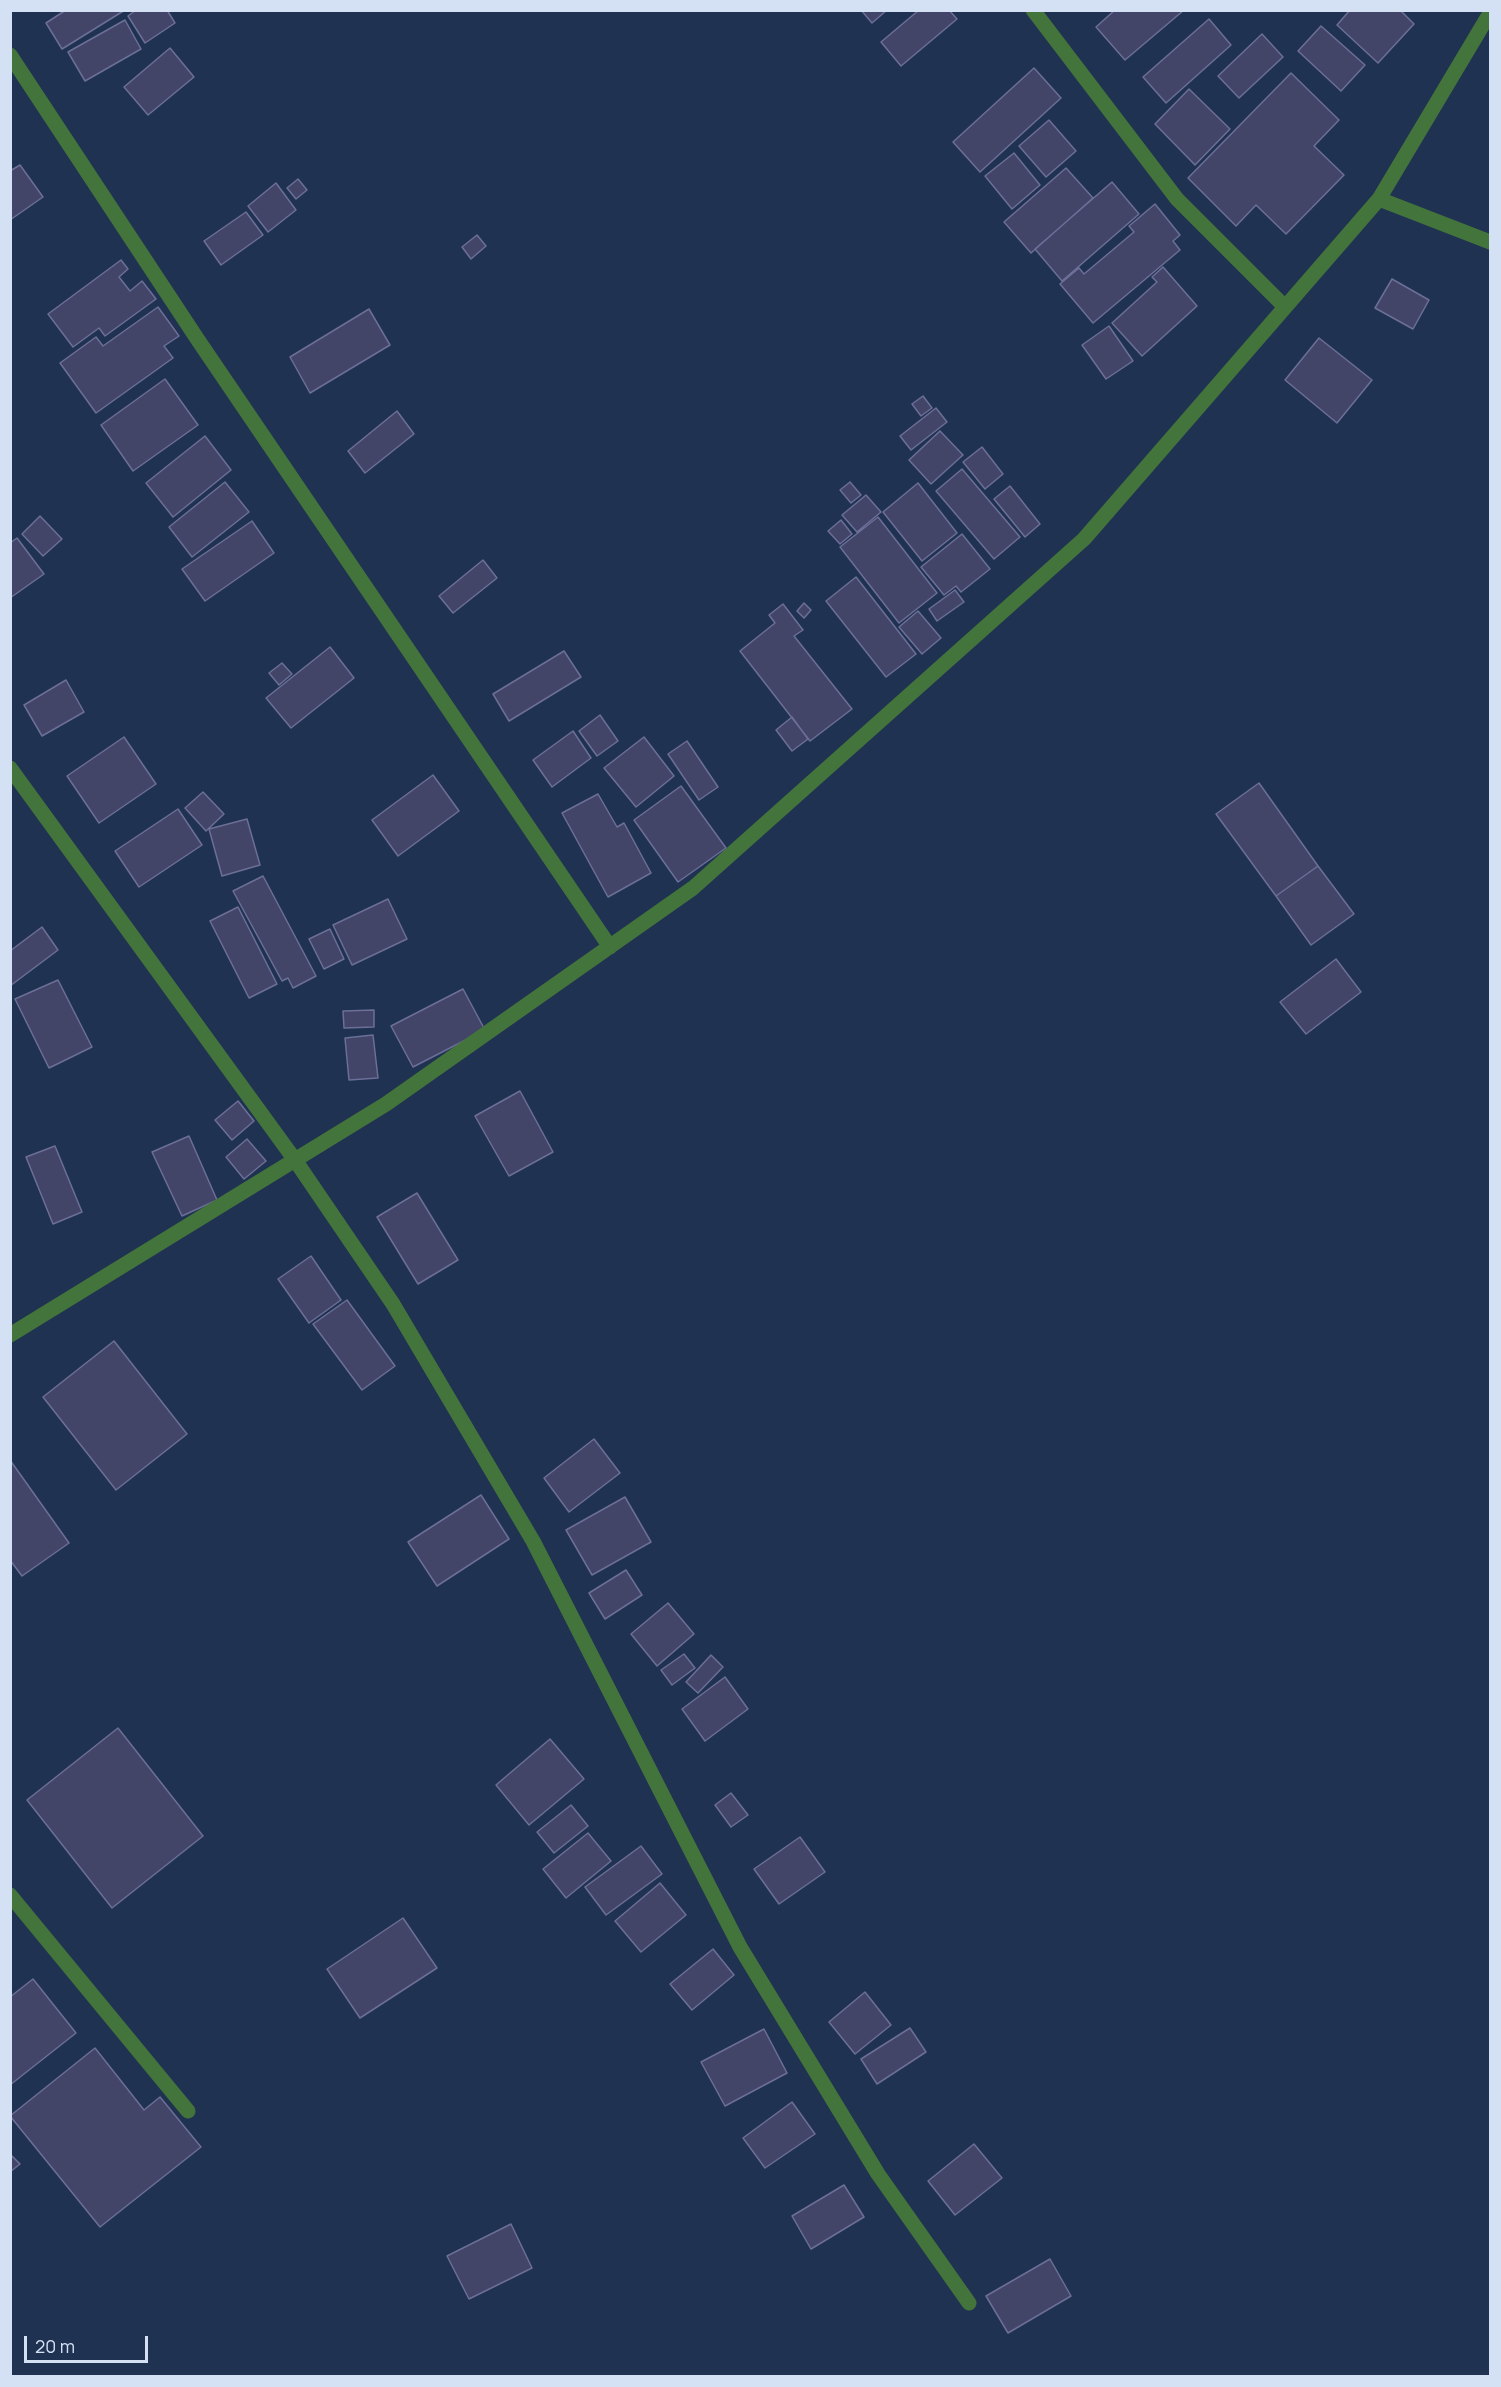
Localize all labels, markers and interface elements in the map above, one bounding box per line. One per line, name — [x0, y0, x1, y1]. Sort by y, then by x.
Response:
scale bar — [27, 2324, 152, 2362]
text: 20 m — [35, 2334, 75, 2358]

